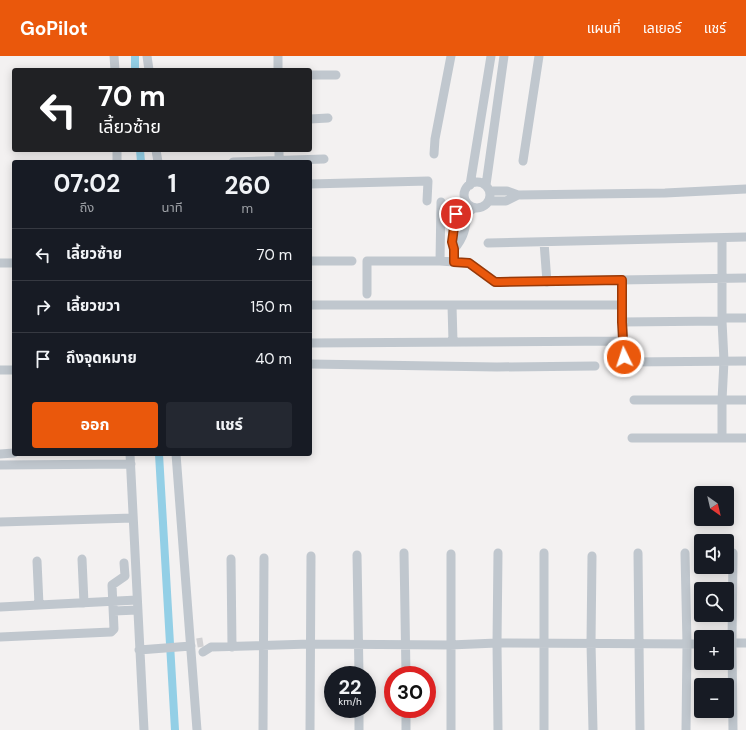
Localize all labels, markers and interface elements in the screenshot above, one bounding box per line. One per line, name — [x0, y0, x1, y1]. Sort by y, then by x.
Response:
text: GoPilot — [20, 16, 88, 41]
text: แผนที่ — [587, 19, 621, 37]
text: เลเยอร์ — [643, 19, 682, 37]
text: แชร์ — [704, 19, 726, 37]
text: 70 m — [98, 78, 166, 115]
icon: left — [32, 84, 84, 136]
text: เลี้ยวซ้าย — [98, 115, 161, 139]
text: 07:02 — [54, 168, 120, 199]
text: 1 — [168, 168, 177, 199]
text: 260 — [224, 170, 270, 201]
pin — [439, 197, 473, 231]
text: ถึง — [79, 199, 94, 216]
text: นาที — [162, 199, 183, 216]
text: m — [242, 200, 253, 217]
icon: arrive — [445, 203, 467, 225]
icon: left — [32, 244, 54, 266]
text: เลี้ยวซ้าย — [66, 244, 122, 264]
text: 70 m — [257, 245, 292, 265]
icon: right — [32, 296, 54, 318]
text: เลี้ยวขวา — [66, 296, 120, 316]
text: 150 m — [251, 297, 292, 317]
position arrow — [603, 336, 645, 378]
icon: arrive — [32, 348, 54, 370]
text: ถึงจุดหมาย — [66, 348, 137, 368]
text: 40 m — [255, 349, 292, 369]
button: ออก — [32, 402, 158, 448]
button: แชร์ — [166, 402, 292, 448]
north arrow — [694, 486, 734, 526]
map controls — [694, 486, 734, 718]
button: sound — [694, 534, 734, 574]
button: search — [694, 582, 734, 622]
button: + — [694, 630, 734, 670]
speed limit sign: 30 — [384, 666, 436, 718]
text: 22 — [338, 674, 362, 700]
button: − — [694, 678, 734, 718]
text: km/h — [338, 695, 362, 708]

